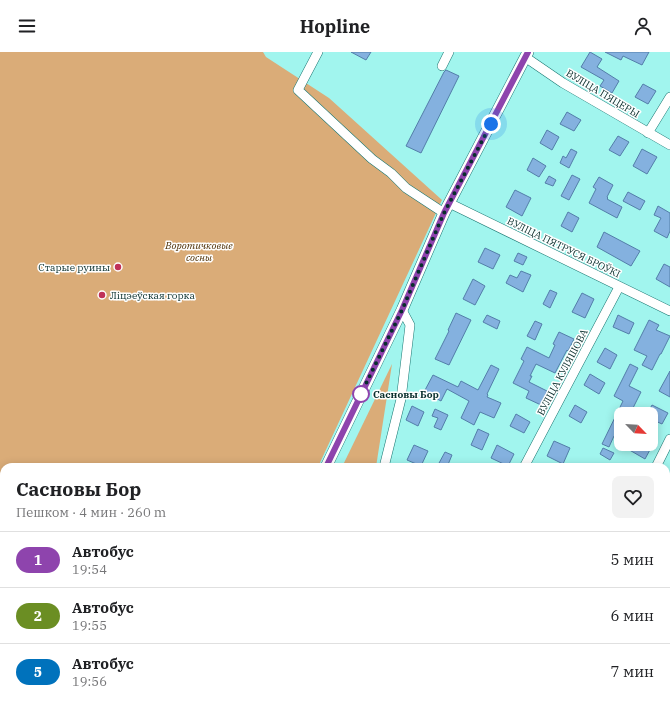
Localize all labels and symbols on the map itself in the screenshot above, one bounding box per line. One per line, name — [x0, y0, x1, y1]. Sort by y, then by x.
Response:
street label: ВУЛІЦА ПЯЦЕРЫ — [564, 66, 642, 121]
your location — [481, 114, 501, 134]
street label: ВУЛІЦА ПЯТРУСЯ БРОЎКІ — [505, 214, 623, 281]
park label: Воротичковые сосны — [164, 239, 233, 264]
place label: Старые руины — [38, 261, 110, 274]
marker: Старые руины — [113, 262, 123, 272]
place label: Ліцэеўская горка — [110, 289, 195, 302]
marker: Ліцэеўская горка — [97, 290, 107, 300]
street label: ВУЛІЦА КУЛЯШОВА — [534, 327, 591, 418]
marker: Сасновы Бор — [352, 385, 370, 403]
place label: Сасновы Бор — [373, 388, 439, 401]
north arrow — [614, 407, 658, 451]

